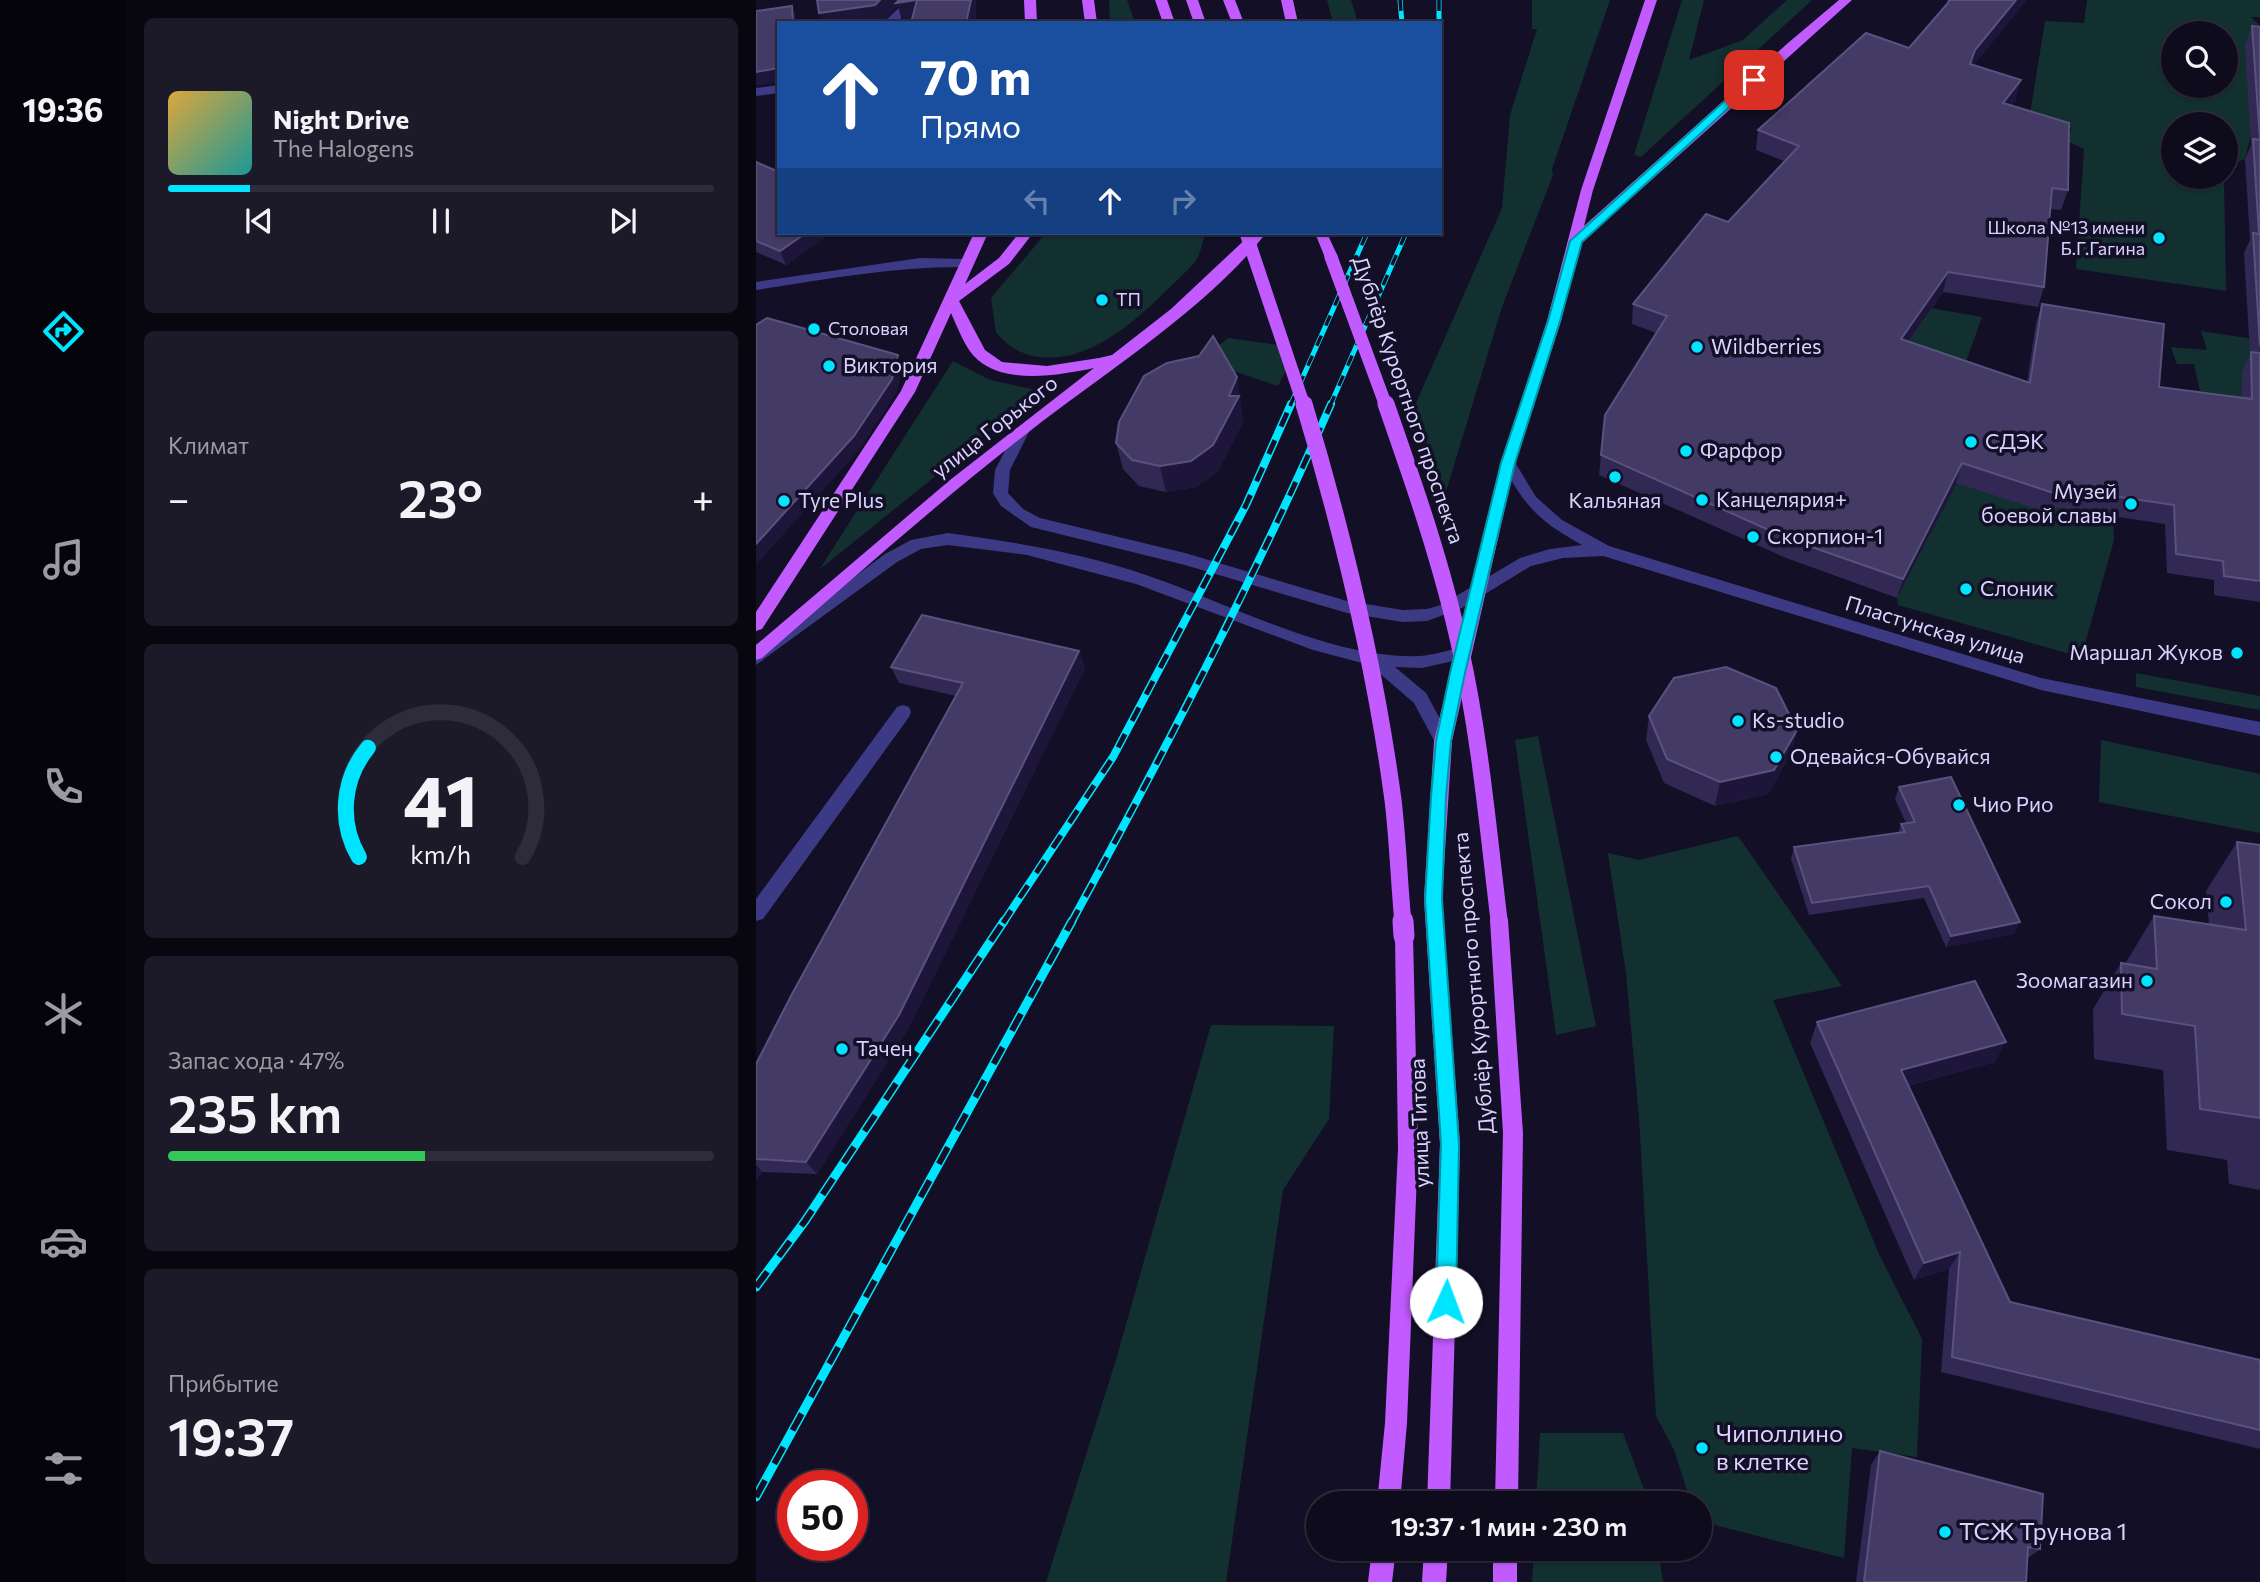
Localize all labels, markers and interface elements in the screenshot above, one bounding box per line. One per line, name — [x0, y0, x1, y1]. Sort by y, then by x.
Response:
map controls — [2161, 21, 2238, 189]
button: search — [2161, 21, 2238, 98]
text: 70 m — [920, 45, 1031, 105]
icon: ahead — [805, 49, 896, 140]
pin — [1724, 50, 1784, 110]
icon: arrive — [1735, 61, 1773, 99]
text: 19:36 — [22, 89, 104, 129]
text: Night Drive — [273, 103, 409, 134]
text: Прямо — [920, 105, 1021, 145]
button: layers — [2161, 112, 2238, 189]
text: The Halogens — [273, 134, 414, 162]
icon: left — [1018, 182, 1056, 220]
icon: ahead — [1091, 182, 1129, 220]
icon: right — [1164, 182, 1202, 220]
icon: previous — [240, 202, 278, 240]
icon: pause — [422, 202, 460, 240]
icon: next — [604, 202, 642, 240]
place label: Школа №13 имени Б.Г.Гагина — [1988, 216, 2145, 259]
marker: Школа №13 имени Б.Г.Гагина — [2151, 230, 2167, 246]
street label: Дублёр Курортного проспекта — [1348, 252, 1471, 547]
place label: ТП — [1116, 288, 1141, 310]
marker: ТП — [1094, 292, 1110, 308]
icon: directions — [39, 307, 88, 356]
place label: Столовая — [828, 317, 909, 339]
marker: Столовая — [806, 321, 822, 337]
place label: Wildberries — [1711, 333, 1822, 358]
marker: Wildberries — [1689, 339, 1705, 355]
place label: Виктория — [843, 352, 937, 377]
marker: Виктория — [821, 358, 837, 374]
street label: улица Горького — [926, 369, 1062, 483]
place label: СДЭК — [1985, 428, 2044, 453]
text: Климат — [168, 431, 249, 459]
marker: СДЭК — [1963, 434, 1979, 450]
place label: Фарфор — [1700, 437, 1782, 462]
marker: Фарфор — [1678, 443, 1694, 459]
text: 23° — [398, 465, 483, 529]
marker: Кальяная — [1607, 469, 1623, 485]
text: − — [168, 474, 190, 521]
text: + — [692, 474, 714, 521]
place label: Музей боевой славы — [1981, 478, 2117, 527]
place label: Канцелярия+ — [1716, 486, 1847, 511]
place label: Tyre Plus — [798, 487, 884, 512]
place label: Кальяная — [1569, 487, 1661, 512]
marker: Канцелярия+ — [1694, 492, 1710, 508]
marker: Tyre Plus — [776, 493, 792, 509]
marker: Музей боевой славы — [2123, 496, 2139, 512]
place label: Скорпион-1 — [1767, 523, 1883, 548]
marker: Скорпион-1 — [1745, 529, 1761, 545]
icon: music — [39, 535, 88, 584]
place label: Слоник — [1980, 575, 2054, 600]
marker: Слоник — [1958, 581, 1974, 597]
street label: Пластунская улица — [1842, 589, 2028, 668]
place label: Маршал Жуков — [2069, 639, 2223, 664]
marker: Маршал Жуков — [2229, 645, 2245, 661]
place label: Ks-studio — [1752, 707, 1844, 732]
marker: Ks-studio — [1730, 713, 1746, 729]
place label: Одевайся-Обувайся — [1790, 743, 1991, 768]
marker: Одевайся-Обувайся — [1768, 749, 1784, 765]
text: 41 — [403, 753, 479, 842]
icon: phone — [39, 762, 88, 811]
place label: Чио Рио — [1973, 791, 2054, 816]
marker: Чио Рио — [1951, 797, 1967, 813]
street label: Дублёр Курортного проспекта — [1447, 831, 1498, 1135]
text: km/h — [411, 839, 471, 869]
place label: Сокол — [2150, 888, 2212, 913]
marker: Сокол — [2218, 894, 2234, 910]
place label: Зоомагазин — [2016, 967, 2133, 992]
marker: Зоомагазин — [2139, 973, 2155, 989]
icon: climate — [39, 989, 88, 1038]
place label: Тачен — [856, 1035, 913, 1060]
marker: Тачен — [834, 1041, 850, 1057]
text: Запас хода · 47% — [168, 1046, 345, 1074]
street label: улица Титова — [1404, 1058, 1433, 1188]
text: 235 km — [168, 1080, 342, 1144]
icon: car — [39, 1217, 88, 1266]
position arrow — [1409, 1265, 1483, 1339]
text: Прибытие — [168, 1369, 279, 1397]
text: 19:37 — [168, 1403, 294, 1467]
place label: Чиполлино в клетке — [1716, 1418, 1843, 1475]
marker: Чиполлино в клетке — [1694, 1440, 1710, 1456]
icon: filters — [39, 1444, 88, 1493]
speed limit sign: 50 — [777, 1470, 868, 1561]
text: 19:37 · 1 мин · 230 m — [1391, 1510, 1627, 1541]
place label: ТСЖ Трунова 1 — [1959, 1516, 2127, 1545]
marker: ТСЖ Трунова 1 — [1937, 1524, 1953, 1540]

